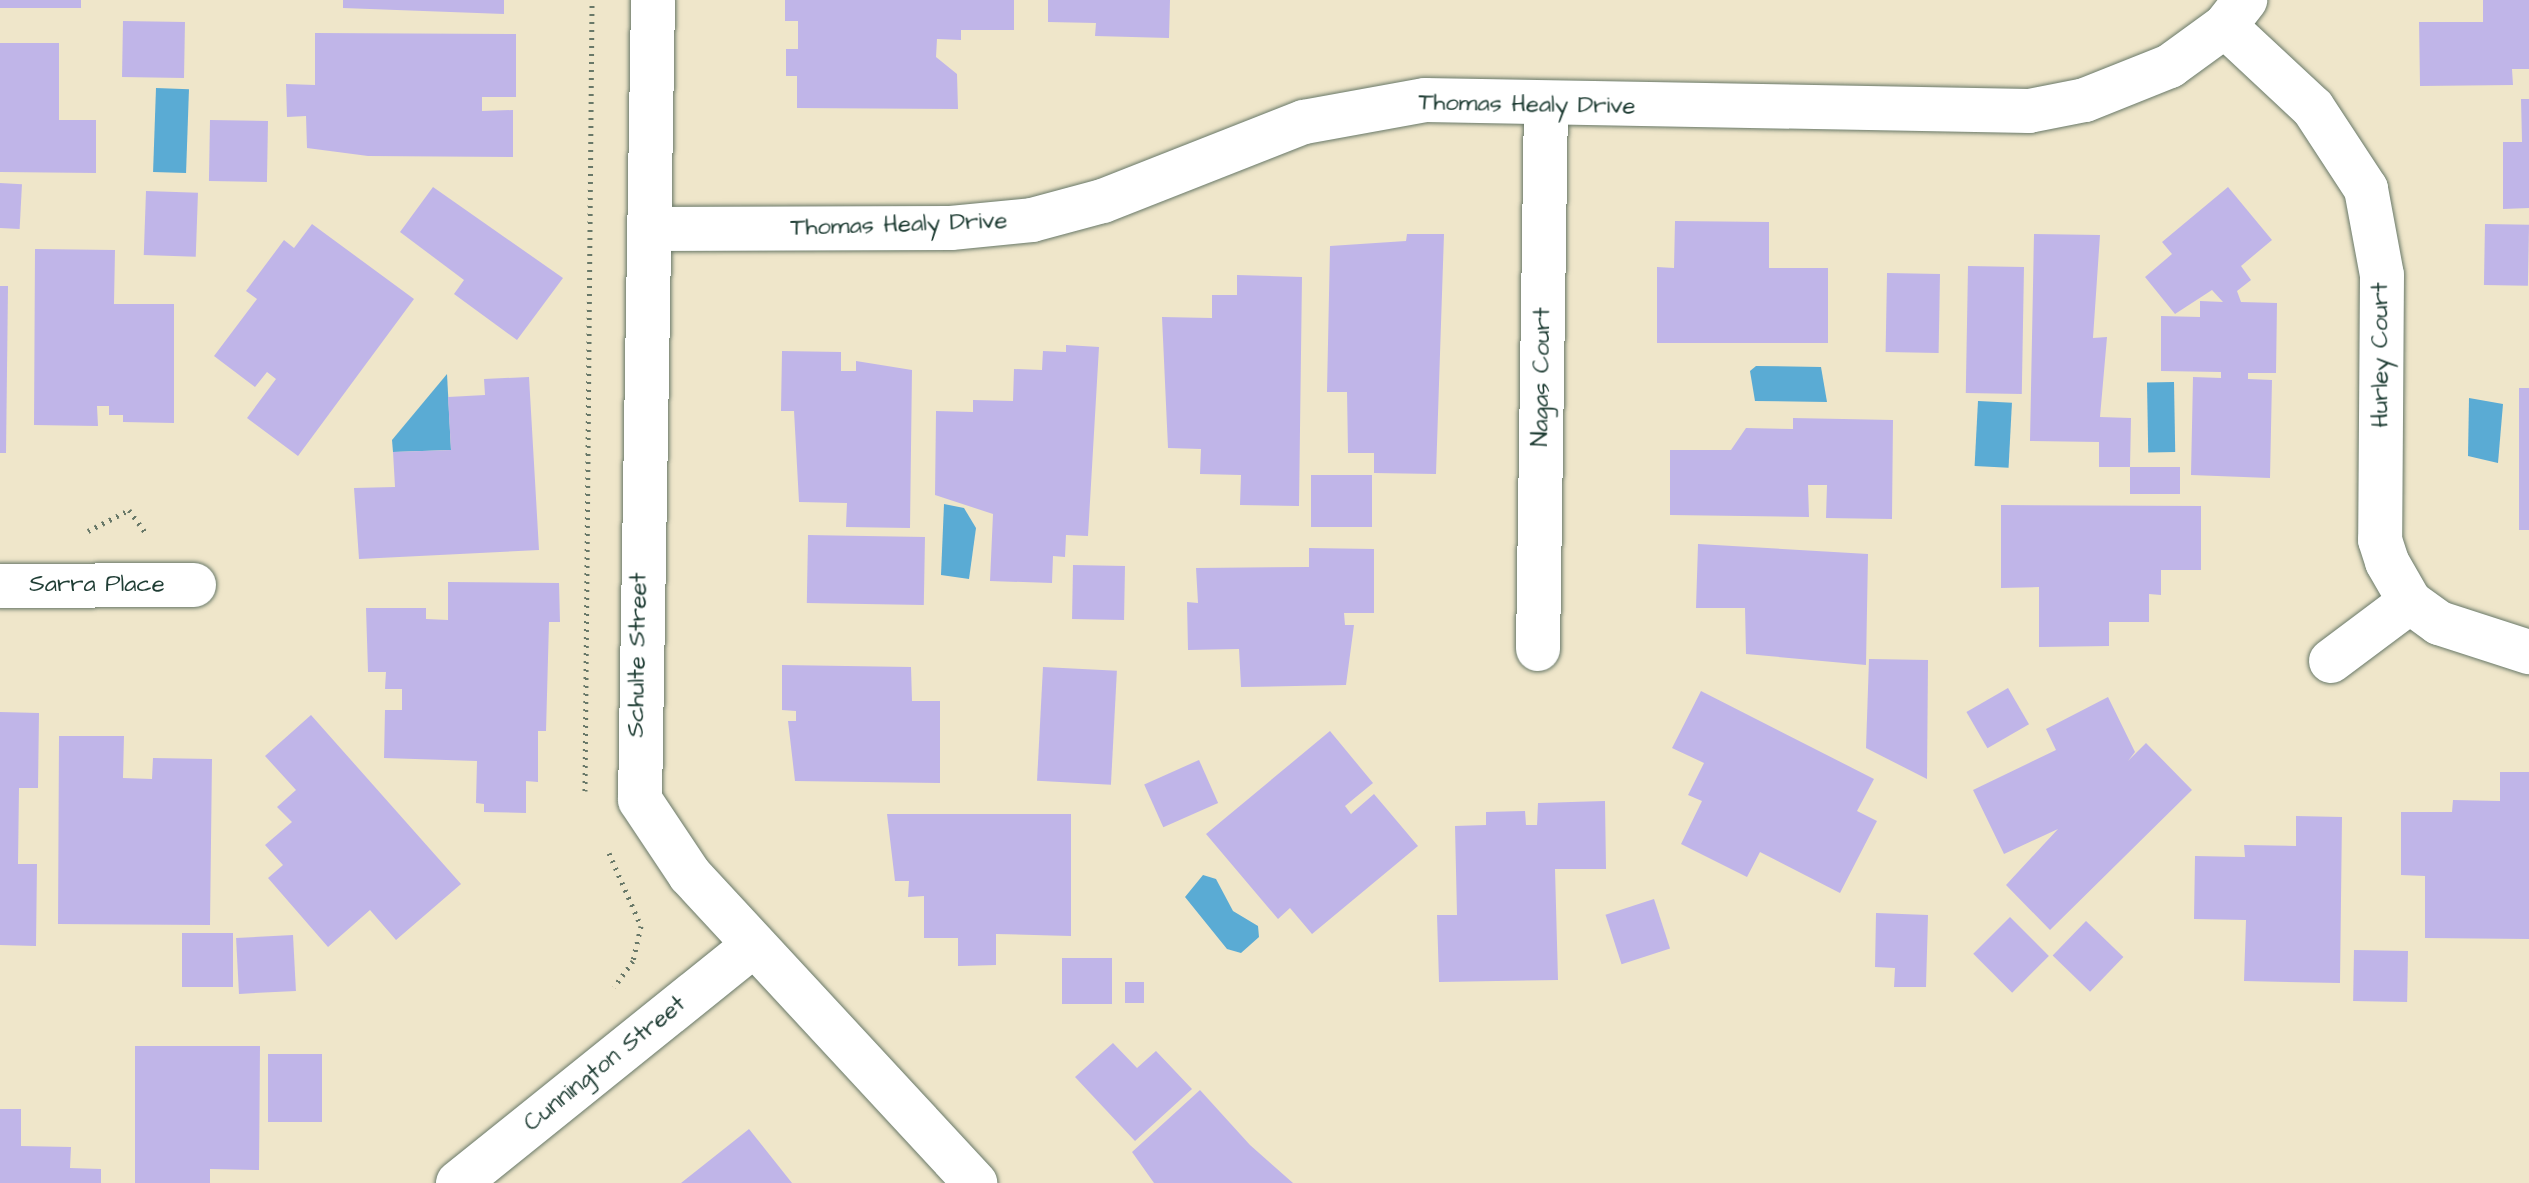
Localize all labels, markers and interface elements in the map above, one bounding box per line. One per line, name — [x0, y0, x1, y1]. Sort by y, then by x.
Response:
street label: Thomas Healy Drive — [1418, 89, 1636, 121]
street label: Thomas Healy Drive — [790, 207, 1008, 243]
street label: Hurley Court — [2367, 282, 2395, 428]
street label: Nagas Court — [1526, 307, 1558, 447]
street label: Sarra Place — [29, 571, 165, 599]
street label: Schulte Street — [622, 572, 654, 738]
street label: Cunnington Street — [518, 990, 692, 1138]

